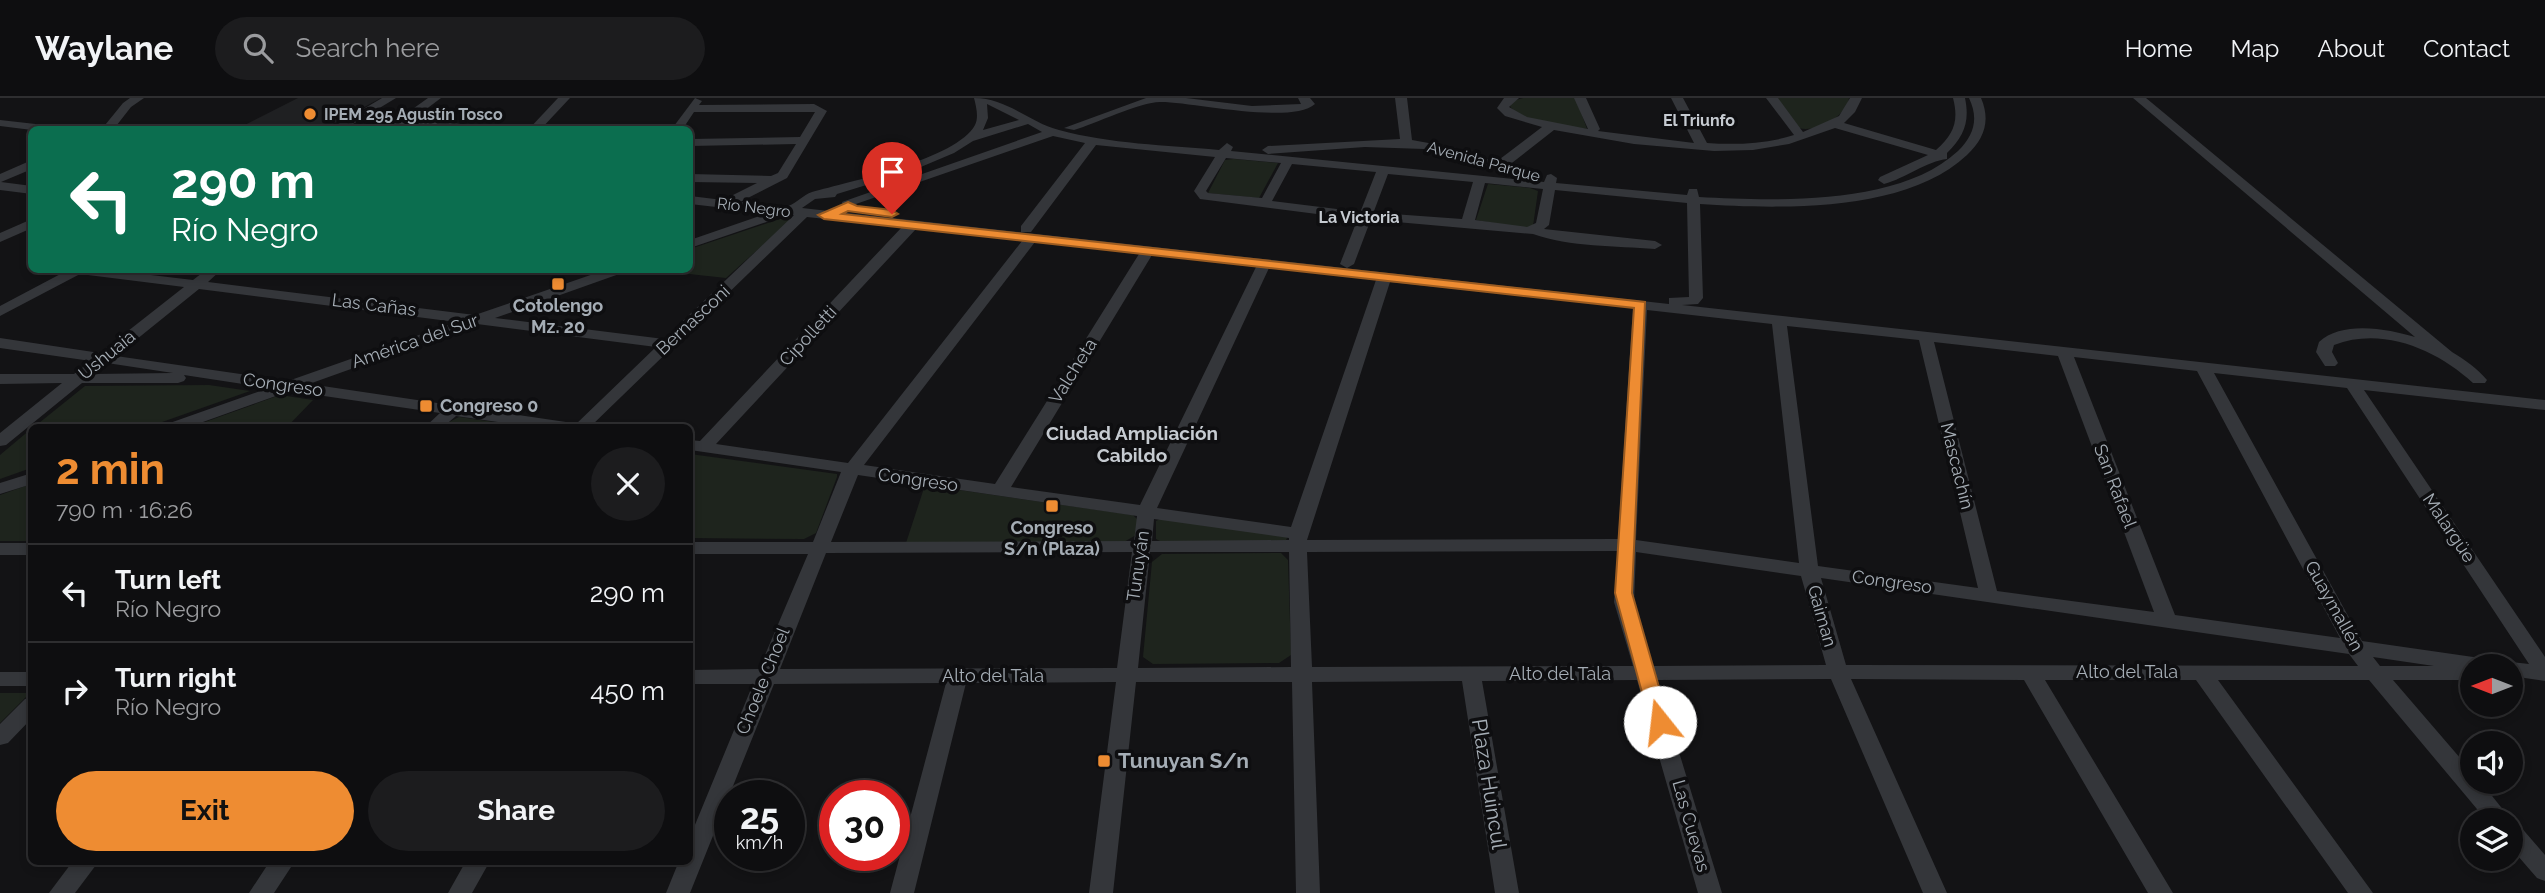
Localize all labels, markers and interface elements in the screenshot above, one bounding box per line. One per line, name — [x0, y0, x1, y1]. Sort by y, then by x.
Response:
search box — [215, 17, 705, 80]
text: Waylane — [35, 29, 173, 68]
icon: search — [239, 29, 277, 67]
text: Search here — [295, 33, 440, 63]
text: Home — [2125, 34, 2193, 63]
text: Map — [2231, 34, 2279, 63]
text: About — [2317, 34, 2385, 63]
text: Contact — [2423, 34, 2510, 63]
place label: IPEM 295 Agustín Tosco — [324, 105, 503, 124]
marker: IPEM 295 Agustín Tosco — [302, 106, 318, 122]
district label: El Triunfo — [1663, 111, 1735, 130]
street label: Avenida Parque — [1425, 137, 1542, 186]
pin — [862, 142, 922, 214]
text: 290 m — [171, 152, 315, 209]
icon: arrive — [873, 153, 911, 191]
icon: left — [56, 154, 147, 245]
street label: Río Negro — [716, 194, 792, 221]
district label: La Victoria — [1319, 208, 1399, 227]
text: Río Negro — [171, 211, 319, 248]
marker: Cotolengo Mz. 20 — [550, 276, 566, 292]
street label: Bernasconi — [652, 280, 734, 359]
street label: Las Cañas — [331, 289, 418, 320]
place label: Cotolengo Mz. 20 — [513, 295, 603, 337]
street label: Cipolletti — [775, 301, 841, 370]
street label: América del Sur — [349, 309, 482, 372]
street label: Ushuaia — [74, 325, 139, 384]
street label: Valcheta — [1044, 334, 1101, 407]
street label: Congreso — [242, 368, 325, 401]
place label: Congreso 0 — [440, 395, 538, 416]
marker: Congreso 0 — [418, 398, 434, 414]
street label: Mascachín — [1937, 420, 1978, 511]
district label: Ciudad Ampliación Cabildo — [1046, 422, 1218, 466]
street label: San Rafael — [2090, 441, 2141, 531]
text: 2 min — [56, 445, 165, 494]
button: close — [591, 447, 665, 521]
street label: Congreso — [877, 463, 960, 496]
street label: Malargüe — [2419, 489, 2480, 567]
text: 790 m · 16:26 — [56, 496, 193, 523]
marker: Congreso S/n (Plaza) — [1044, 498, 1060, 514]
place label: Congreso S/n (Plaza) — [1004, 517, 1100, 559]
street label: Tunuyán — [1122, 529, 1153, 603]
street label: Guaymallén — [2301, 557, 2368, 655]
text: Turn left — [115, 565, 221, 595]
street label: Congreso — [1851, 565, 1934, 598]
icon: left — [56, 574, 94, 612]
text: 290 m — [590, 578, 665, 608]
street label: Gaiman — [1804, 582, 1841, 649]
text: Río Negro — [115, 595, 221, 622]
street label: Choele Choel — [732, 624, 794, 737]
north arrow — [2460, 654, 2524, 718]
map controls — [2460, 654, 2523, 871]
street label: Alto del Tala — [2076, 661, 2178, 682]
text: Turn right — [115, 663, 236, 693]
street label: Alto del Tala — [1509, 663, 1611, 684]
street label: Alto del Tala — [942, 665, 1044, 686]
icon: right — [56, 672, 94, 710]
text: 450 m — [590, 676, 665, 706]
position arrow — [1623, 685, 1697, 759]
text: Río Negro — [115, 693, 221, 720]
street label: Plaza Huincul — [1467, 717, 1512, 851]
button: sound — [2460, 731, 2523, 794]
place label: Tunuyan S/n — [1118, 748, 1249, 773]
marker: Tunuyan S/n — [1096, 753, 1112, 769]
button: Exit — [56, 771, 354, 851]
button: Share — [368, 771, 665, 851]
street label: Las Cuevas — [1668, 777, 1715, 875]
speed limit sign: 30 — [819, 780, 910, 871]
text: 25 — [740, 796, 779, 837]
button: layers — [2460, 808, 2523, 871]
text: km/h — [736, 832, 783, 853]

